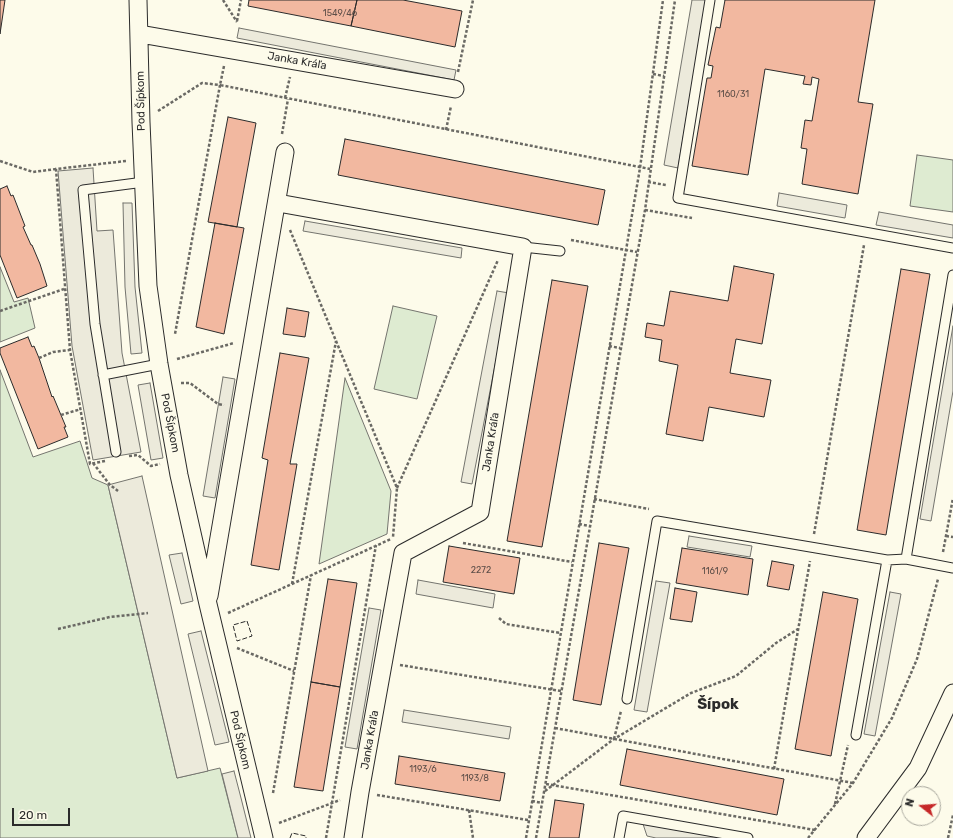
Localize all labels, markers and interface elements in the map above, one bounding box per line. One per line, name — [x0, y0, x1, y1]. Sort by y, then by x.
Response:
house number: 1549/46 — [323, 8, 357, 18]
street label: Janka Kráľa — [266, 49, 328, 73]
street label: Pod Šípkom — [134, 71, 148, 131]
house number: 1160/31 — [717, 89, 749, 99]
street label: Pod Šípkom — [158, 392, 182, 454]
street label: Janka Kráľa — [480, 411, 502, 473]
house number: 2272 — [471, 565, 491, 575]
house number: 1161/9 — [702, 566, 728, 576]
district label: Šípok — [697, 696, 739, 714]
street label: Pod Šípkom — [227, 709, 253, 771]
street label: Janka Kráľa — [358, 709, 382, 771]
house number: 1193/6 — [409, 764, 437, 774]
house number: 1193/8 — [461, 773, 489, 783]
north arrow — [901, 786, 941, 826]
text: N — [903, 797, 917, 808]
scale bar — [14, 800, 72, 826]
text: 20 m — [19, 808, 47, 822]

